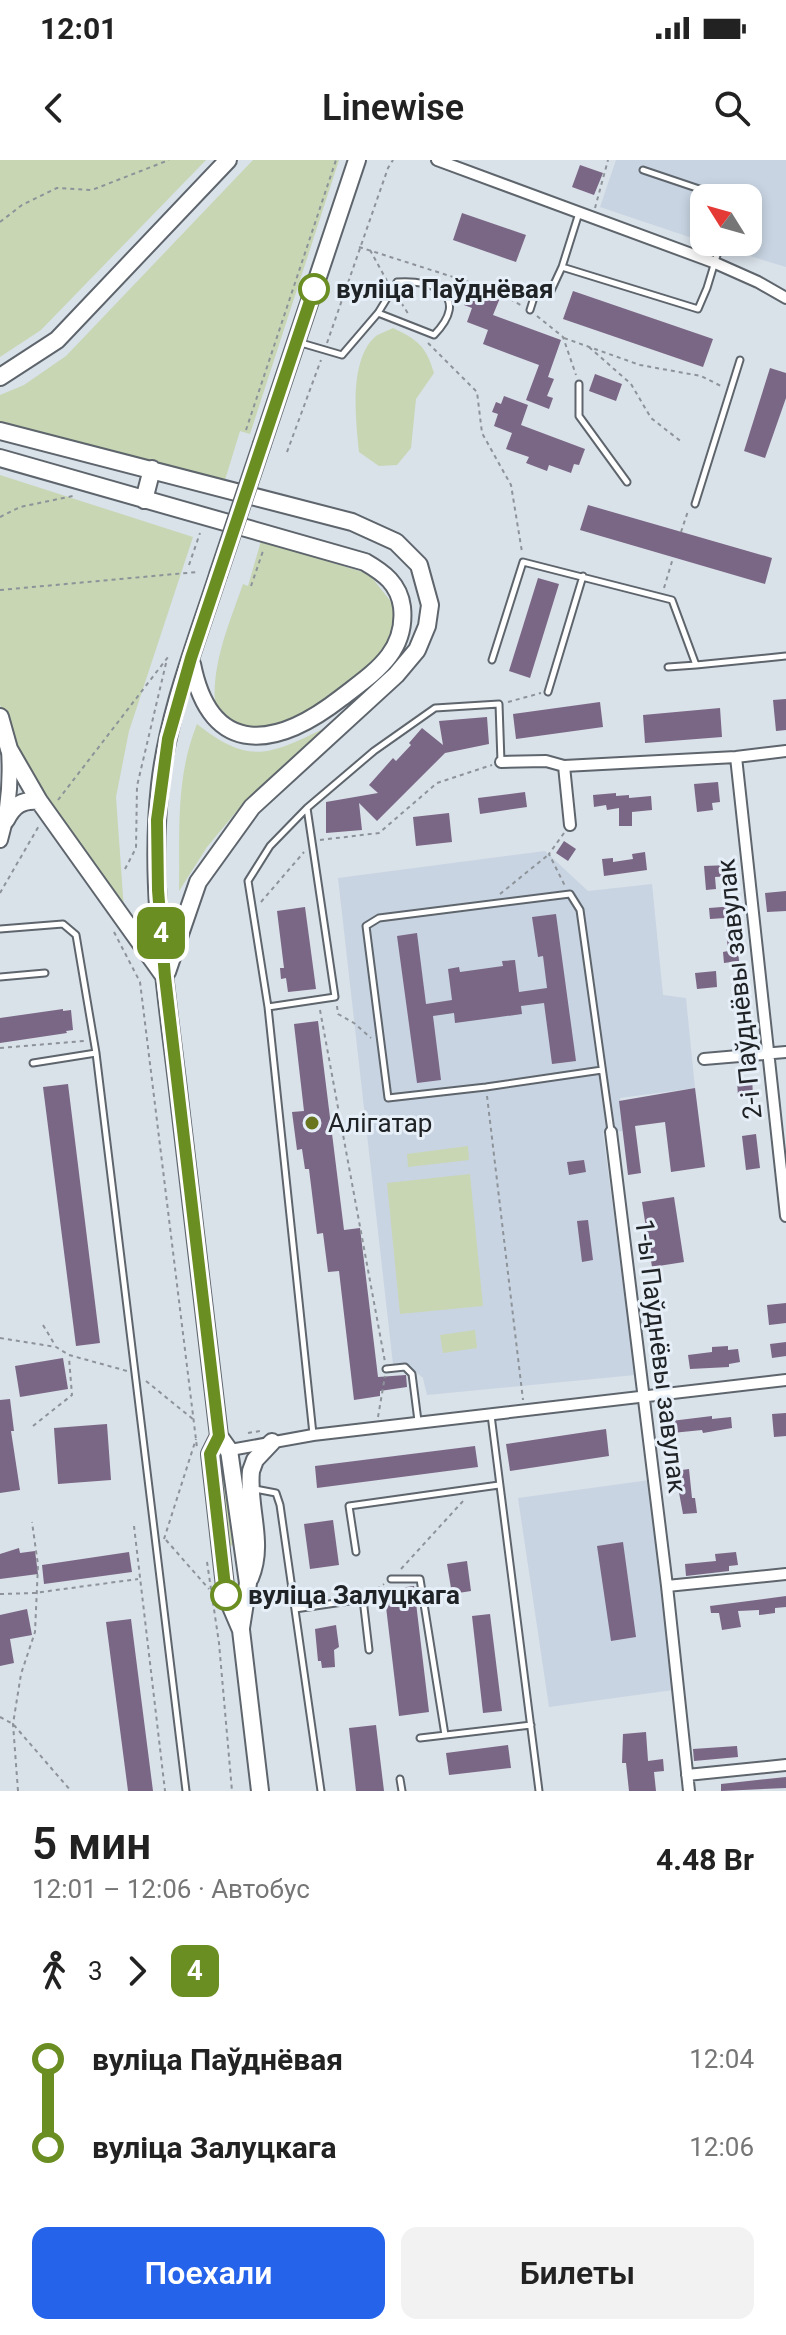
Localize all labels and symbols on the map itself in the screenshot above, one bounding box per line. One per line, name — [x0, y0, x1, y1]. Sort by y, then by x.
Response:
north arrow — [690, 184, 762, 256]
marker: вуліца Паўднёвая — [299, 274, 329, 304]
place label: вуліца Паўднёвая — [336, 274, 554, 304]
street label: 2-і Паўднёвы завулак — [710, 857, 768, 1121]
line badge: 4 — [135, 907, 187, 959]
place label: Алігатар — [328, 1108, 432, 1138]
marker: Алігатар — [303, 1114, 321, 1132]
street label: 1-ы Паўднёвы завулак — [629, 1217, 693, 1495]
marker: вуліца Залуцкага — [211, 1580, 241, 1610]
place label: вуліца Залуцкага — [248, 1580, 460, 1610]

